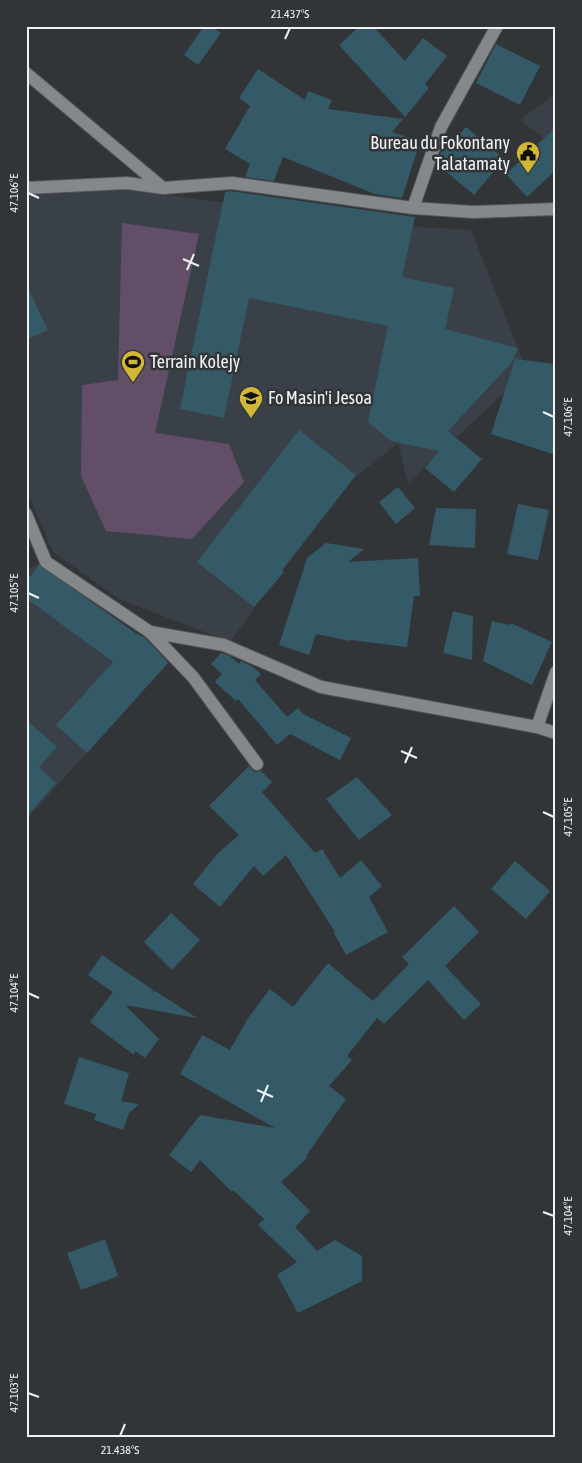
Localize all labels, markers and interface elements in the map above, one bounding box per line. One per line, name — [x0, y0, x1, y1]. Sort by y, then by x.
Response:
text: 21.437°S — [271, 7, 309, 21]
place label: Bureau du Fokontany Talatamaty — [370, 132, 510, 174]
public building icon: Bureau du Fokontany Talatamaty — [515, 140, 541, 174]
text: 47.106°E — [7, 174, 21, 212]
sports icon: Terrain Kolejy — [120, 349, 146, 383]
place label: Terrain Kolejy — [150, 351, 240, 372]
school or university icon: Fo Masin'i Jesoa — [238, 385, 264, 419]
place label: Fo Masin'i Jesoa — [268, 387, 372, 408]
text: 47.106°E — [561, 398, 575, 436]
text: 47.105°E — [7, 574, 21, 612]
text: 47.105°E — [561, 798, 575, 836]
text: 47.104°E — [7, 974, 21, 1012]
text: 47.104°E — [561, 1197, 575, 1235]
text: 47.103°E — [7, 1374, 21, 1412]
text: 21.438°S — [101, 1443, 139, 1457]

